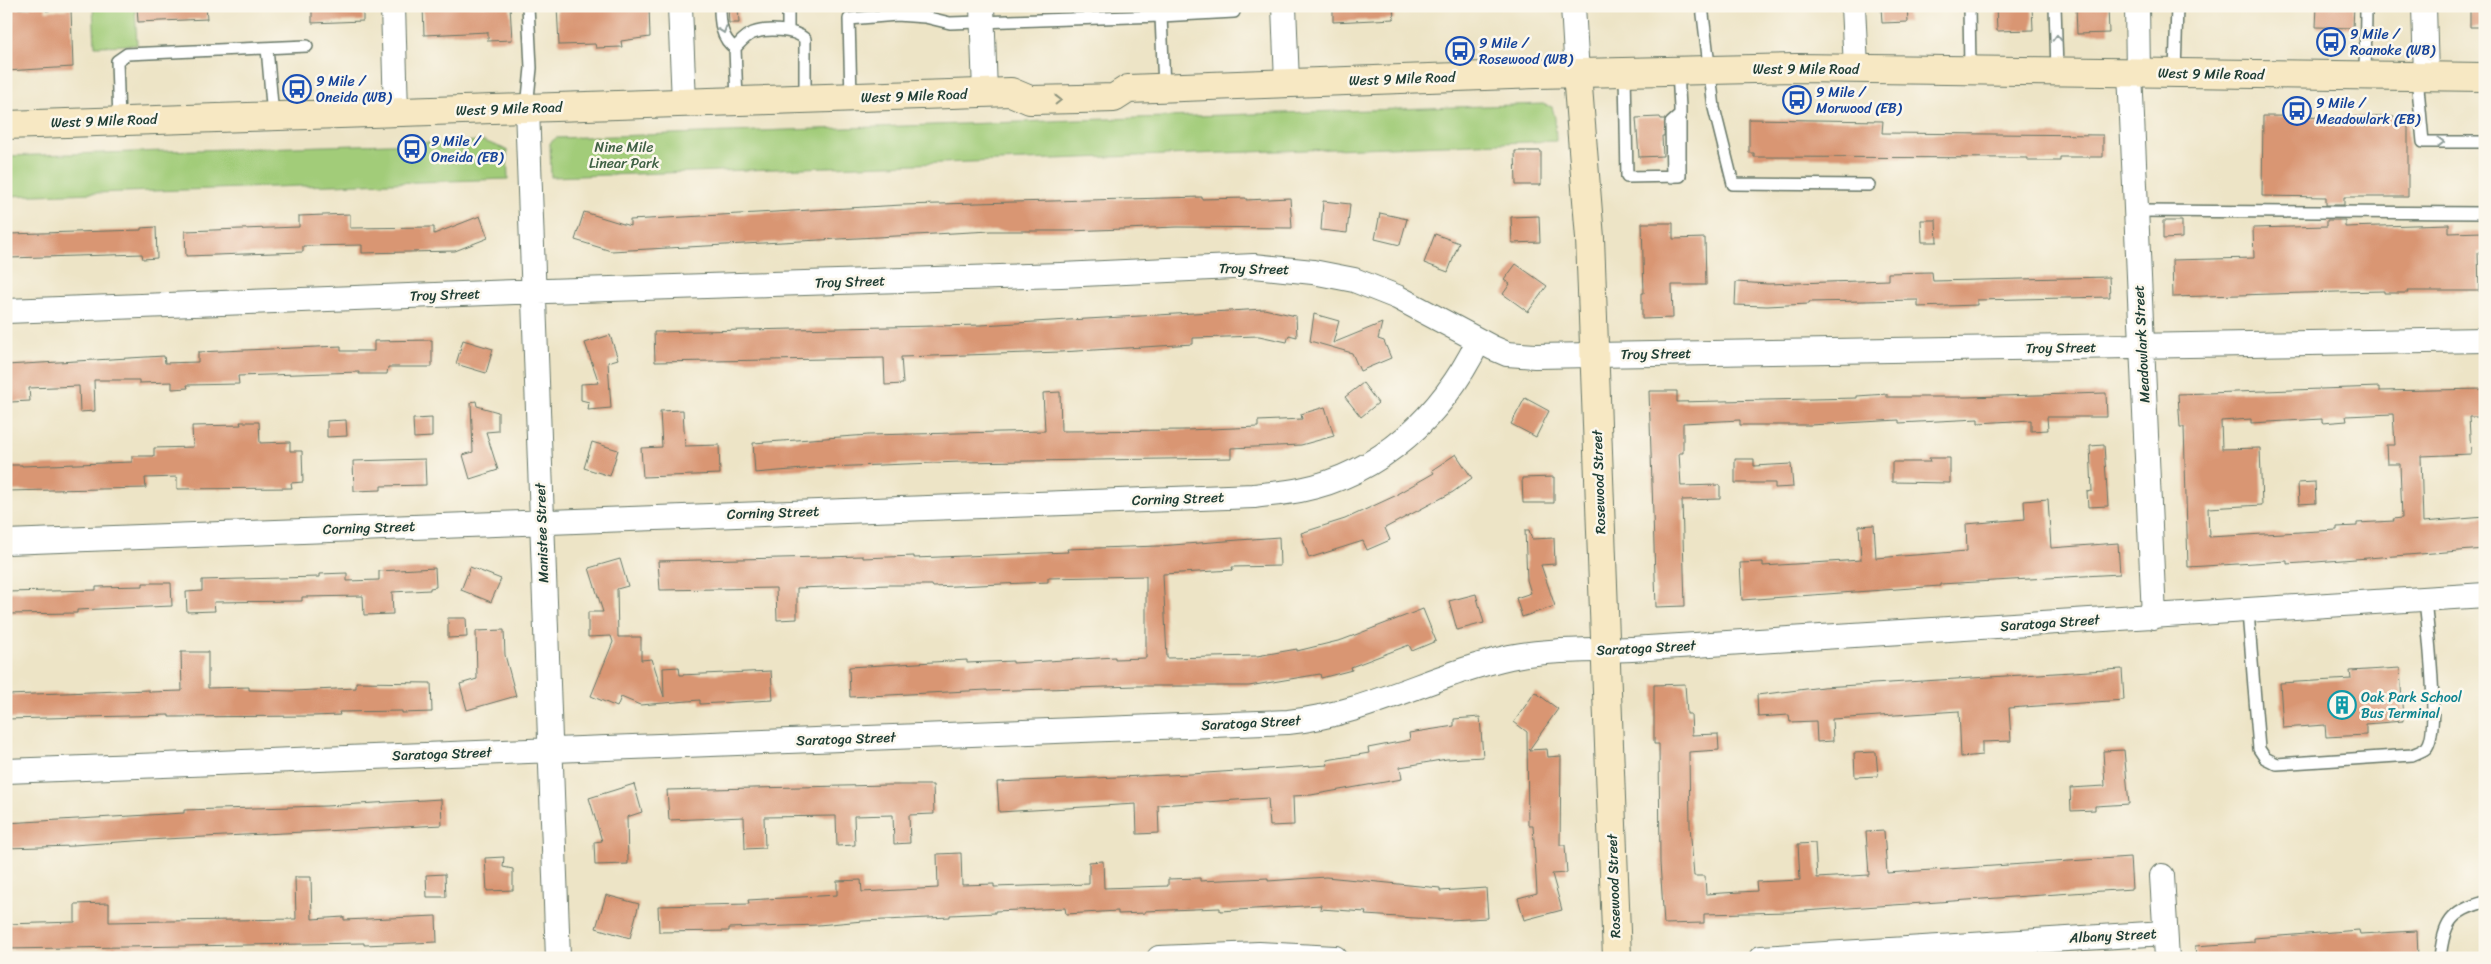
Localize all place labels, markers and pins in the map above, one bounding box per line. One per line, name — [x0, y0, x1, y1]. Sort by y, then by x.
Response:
place label: 9 Mile / Roanoke (WB) — [2350, 22, 2436, 63]
bus stop icon: 9 Mile / Roanoke (WB) — [2316, 27, 2346, 57]
place label: 9 Mile / Rosewood (WB) — [1479, 31, 1574, 72]
bus stop icon: 9 Mile / Rosewood (WB) — [1445, 36, 1475, 66]
place label: 9 Mile / Oneida (WB) — [316, 69, 392, 110]
bus stop icon: 9 Mile / Oneida (WB) — [282, 74, 312, 104]
place label: 9 Mile / Morwood (EB) — [1816, 80, 1903, 121]
bus stop icon: 9 Mile / Morwood (EB) — [1782, 85, 1812, 115]
place label: 9 Mile / Meadowlark (EB) — [2316, 91, 2421, 132]
bus stop icon: 9 Mile / Meadowlark (EB) — [2282, 96, 2312, 126]
place label: 9 Mile / Oneida (EB) — [431, 129, 504, 170]
bus stop icon: 9 Mile / Oneida (EB) — [397, 134, 427, 164]
place label: Oak Park School Bus Terminal — [2361, 685, 2463, 726]
building icon: Oak Park School Bus Terminal — [2327, 690, 2357, 720]

